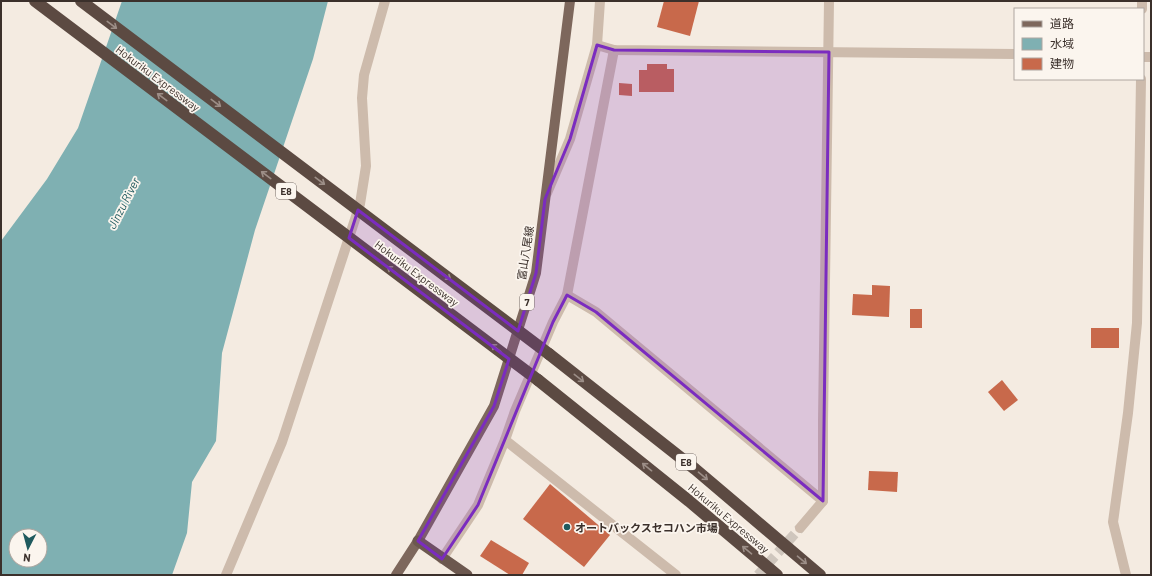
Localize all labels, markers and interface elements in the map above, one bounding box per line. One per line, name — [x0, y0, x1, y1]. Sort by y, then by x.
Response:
legend — [1014, 8, 1144, 80]
text: 道路 — [1050, 16, 1074, 30]
one-way arrow — [107, 20, 118, 29]
text: 水域 — [1050, 36, 1074, 50]
street label: Hokuriku Expressway — [114, 42, 202, 114]
text: 建物 — [1050, 56, 1074, 70]
one-way arrow — [156, 93, 167, 101]
one-way arrow — [210, 99, 221, 107]
one-way arrow — [260, 171, 271, 179]
water label: Jinzu River — [104, 174, 142, 231]
one-way arrow — [314, 177, 325, 185]
road number: E8 — [276, 183, 296, 199]
street label: 富山八尾線 — [514, 225, 536, 281]
street label: Hokuriku Expressway — [373, 237, 461, 309]
one-way arrow — [386, 266, 397, 274]
one-way arrow — [440, 272, 451, 281]
road number: 7 — [520, 294, 534, 310]
one-way arrow — [490, 344, 501, 353]
one-way arrow — [574, 374, 585, 383]
road number: E8 — [676, 454, 696, 470]
one-way arrow — [641, 463, 652, 472]
one-way arrow — [698, 472, 709, 481]
street label: Hokuriku Expressway — [686, 480, 772, 556]
place label: オートバックスセコハン市場 — [575, 521, 718, 534]
marker: オートバックスセコハン市場 — [562, 522, 572, 532]
north arrow — [8, 528, 48, 568]
one-way arrow — [741, 545, 752, 554]
text: N — [23, 552, 31, 565]
one-way arrow — [797, 556, 808, 565]

